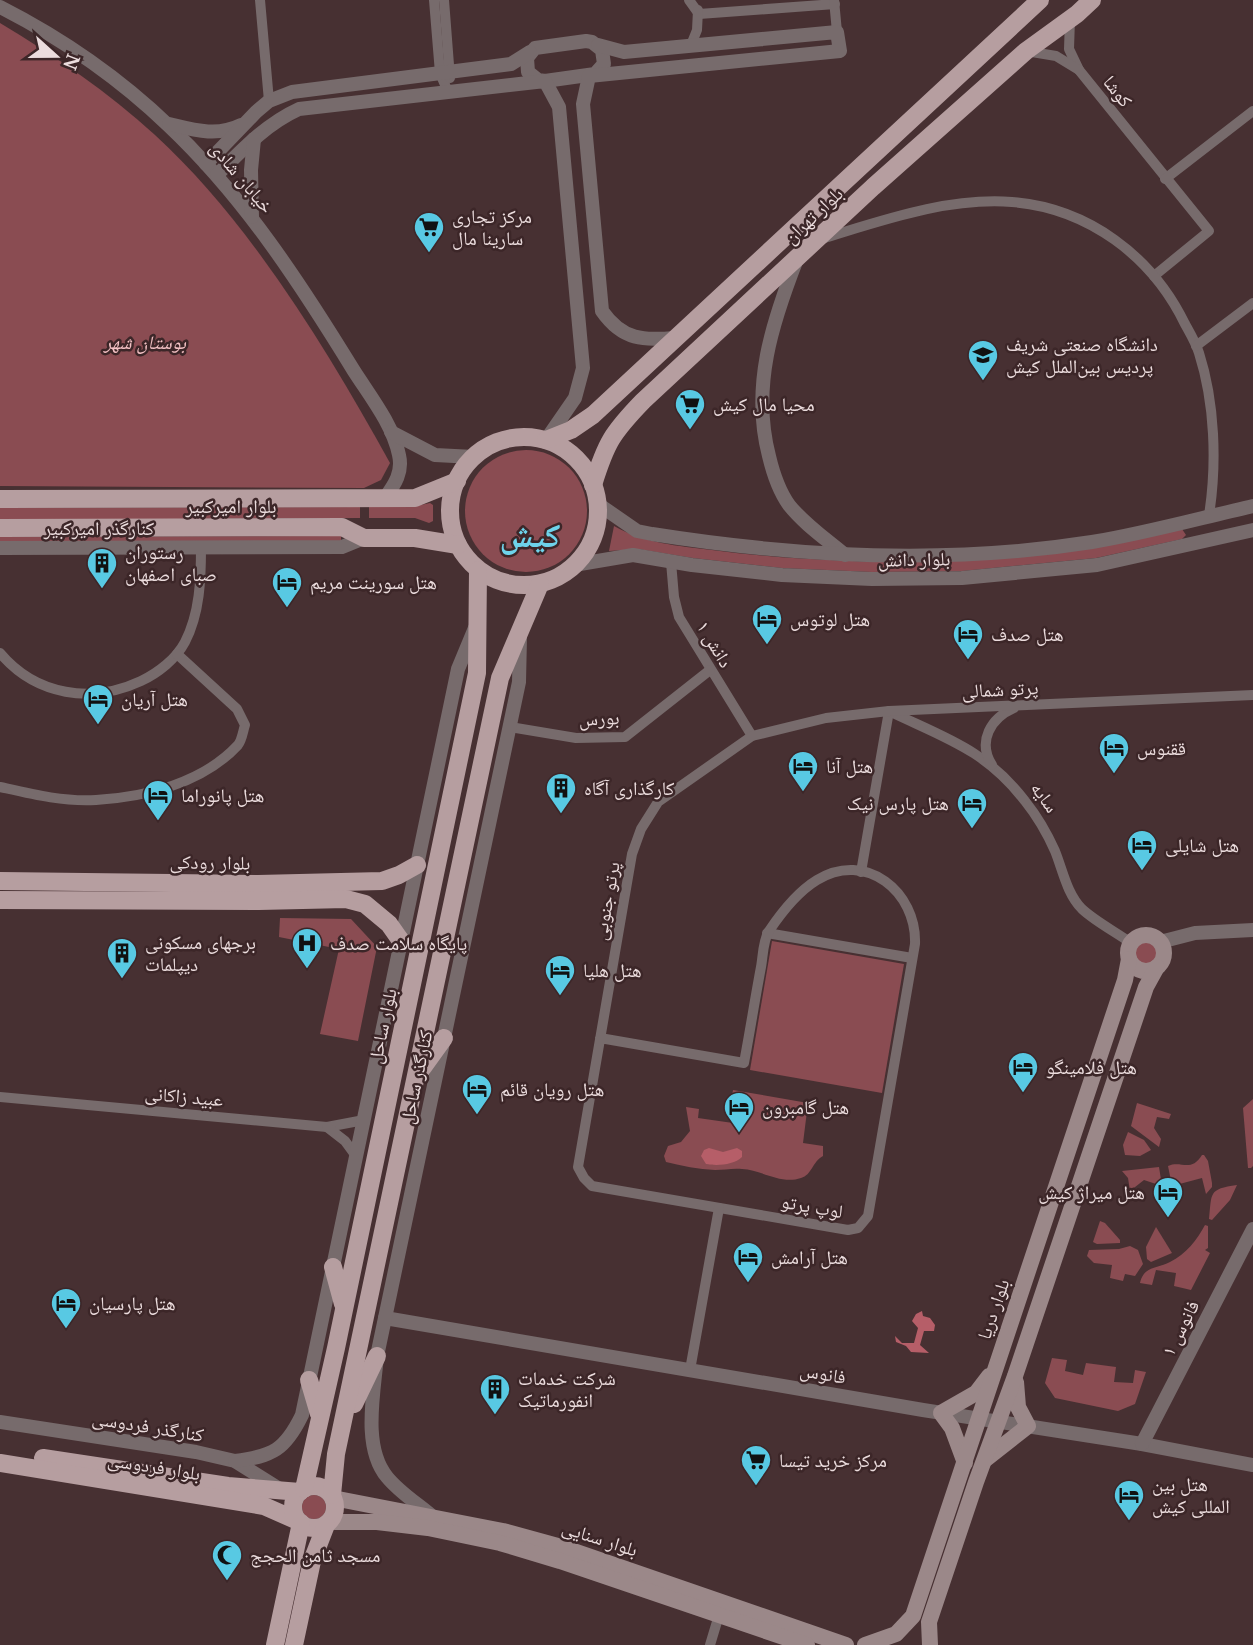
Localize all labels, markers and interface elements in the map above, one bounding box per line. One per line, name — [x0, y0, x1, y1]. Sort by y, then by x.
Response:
north arrow — [21, 21, 91, 91]
text: N — [57, 50, 87, 74]
street label: کوشا — [1097, 70, 1139, 113]
street label: خیابان شادی — [204, 135, 280, 219]
street label: بلوار تهران — [778, 181, 848, 249]
place label: مرکز تجاری سارینا مال — [452, 203, 532, 251]
supermarket icon: مرکز تجاری سارینا مال — [412, 210, 446, 254]
park label: بوستان شهر — [102, 329, 187, 355]
place label: دانشگاه صنعتی شریف پردیس بین‌الملل کیش — [1006, 331, 1158, 379]
school or university icon: دانشگاه صنعتی شریف پردیس بین‌الملل کیش — [966, 338, 1000, 382]
supermarket icon: محیا مال کیش — [673, 387, 707, 431]
place label: محیا مال کیش — [713, 391, 815, 417]
street label: بلوار امیرکبیر — [184, 493, 277, 519]
district label: كيش — [500, 512, 561, 557]
street label: کنارگذر امیرکبیر — [43, 515, 154, 541]
place label: رستوران صبای اصفهان — [125, 539, 217, 587]
street label: بلوار دانش — [878, 545, 950, 573]
building icon: رستوران صبای اصفهان — [85, 546, 119, 590]
hotel icon: هتل سورینت مريم — [270, 565, 304, 609]
place label: هتل سورینت مريم — [310, 569, 437, 595]
hotel icon: هتل لوتوس — [750, 602, 784, 646]
place label: هتل لوتوس — [790, 606, 870, 632]
street label: دانش ۱ — [691, 616, 739, 672]
hotel icon: هتل صدف — [951, 617, 985, 661]
place label: هتل صدف — [991, 621, 1064, 647]
street label: پرتو شمالی — [961, 674, 1039, 704]
hotel icon: هتل آریان — [81, 682, 115, 726]
place label: هتل آریان — [121, 686, 188, 712]
street label: بورس — [578, 704, 620, 732]
hotel icon: ققنوس — [1097, 731, 1131, 775]
place label: ققنوس — [1137, 735, 1186, 761]
hotel icon: هتل آنا — [786, 749, 820, 793]
place label: هتل آنا — [826, 753, 873, 779]
building icon: کارگذاری آگاه — [544, 771, 578, 815]
place label: کارگذاری آگاه — [584, 775, 675, 801]
street label: سایه — [1025, 776, 1065, 818]
hotel icon: هتل پانوراما — [141, 778, 175, 822]
place label: هتل پانوراما — [181, 782, 264, 808]
hotel icon: هتل پارس نیک — [955, 786, 989, 830]
place label: هتل پارس نیک — [847, 790, 949, 816]
hotel icon: هتل شایلی — [1125, 828, 1159, 872]
place label: هتل شایلی — [1165, 832, 1239, 858]
street label: بلوار رودکی — [169, 848, 251, 876]
street label: پرتو جنوبی — [586, 860, 626, 942]
hospital icon: پایگاه سلامت صدف — [290, 926, 324, 970]
place label: برجهای مسکونی دیپلمات — [145, 929, 256, 977]
place label: پایگاه سلامت صدف — [330, 930, 467, 956]
building icon: برجهای مسکونی دیپلمات — [105, 936, 139, 980]
hotel icon: هتل هلیا — [543, 953, 577, 997]
place label: هتل هلیا — [583, 957, 642, 983]
street label: بلوار ساحل — [361, 986, 403, 1066]
street label: کنارگذر ساحل — [393, 1028, 439, 1126]
hotel icon: هتل فلامینگو — [1006, 1050, 1040, 1094]
place label: هتل فلامینگو — [1046, 1054, 1137, 1080]
hotel icon: هتل رویان قائم — [460, 1072, 494, 1116]
place label: هتل رویان قائم — [500, 1076, 604, 1102]
street label: عبید زاکانی — [144, 1080, 225, 1112]
hotel icon: هتل گامبرون — [722, 1090, 756, 1134]
place label: هتل گامبرون — [762, 1094, 849, 1120]
hotel icon: هتل میراژ کیش — [1151, 1175, 1185, 1219]
place label: هتل میراژ کیش — [1038, 1179, 1145, 1205]
street label: لوپ پرتو — [779, 1188, 845, 1224]
hotel icon: هتل آرامش — [731, 1240, 765, 1284]
place label: هتل آرامش — [771, 1244, 848, 1270]
street label: بلوار دریا — [971, 1275, 1015, 1343]
hotel icon: هتل پارسیان — [49, 1286, 83, 1330]
place label: هتل پارسیان — [89, 1290, 176, 1316]
street label: فانوس ۱ — [1155, 1296, 1205, 1360]
street label: فانوس — [798, 1356, 848, 1390]
place label: شرکت خدمات انفورماتیک — [518, 1365, 616, 1413]
building icon: شرکت خدمات انفورماتیک — [478, 1372, 512, 1416]
street label: کنارگذر فردوسی — [90, 1404, 206, 1448]
supermarket icon: مرکز خرید تیسا — [739, 1443, 773, 1487]
street label: بلوار فردوسی — [106, 1446, 202, 1486]
place label: مرکز خرید تیسا — [779, 1447, 887, 1473]
place label: هتل بین المللی کیش — [1152, 1471, 1230, 1519]
hotel icon: هتل بین المللی کیش — [1112, 1478, 1146, 1522]
street label: بلوار سنایی — [559, 1514, 641, 1562]
mosque icon: مسجد ثامن الحجج — [210, 1538, 244, 1582]
place label: مسجد ثامن الحجج — [250, 1542, 380, 1568]

